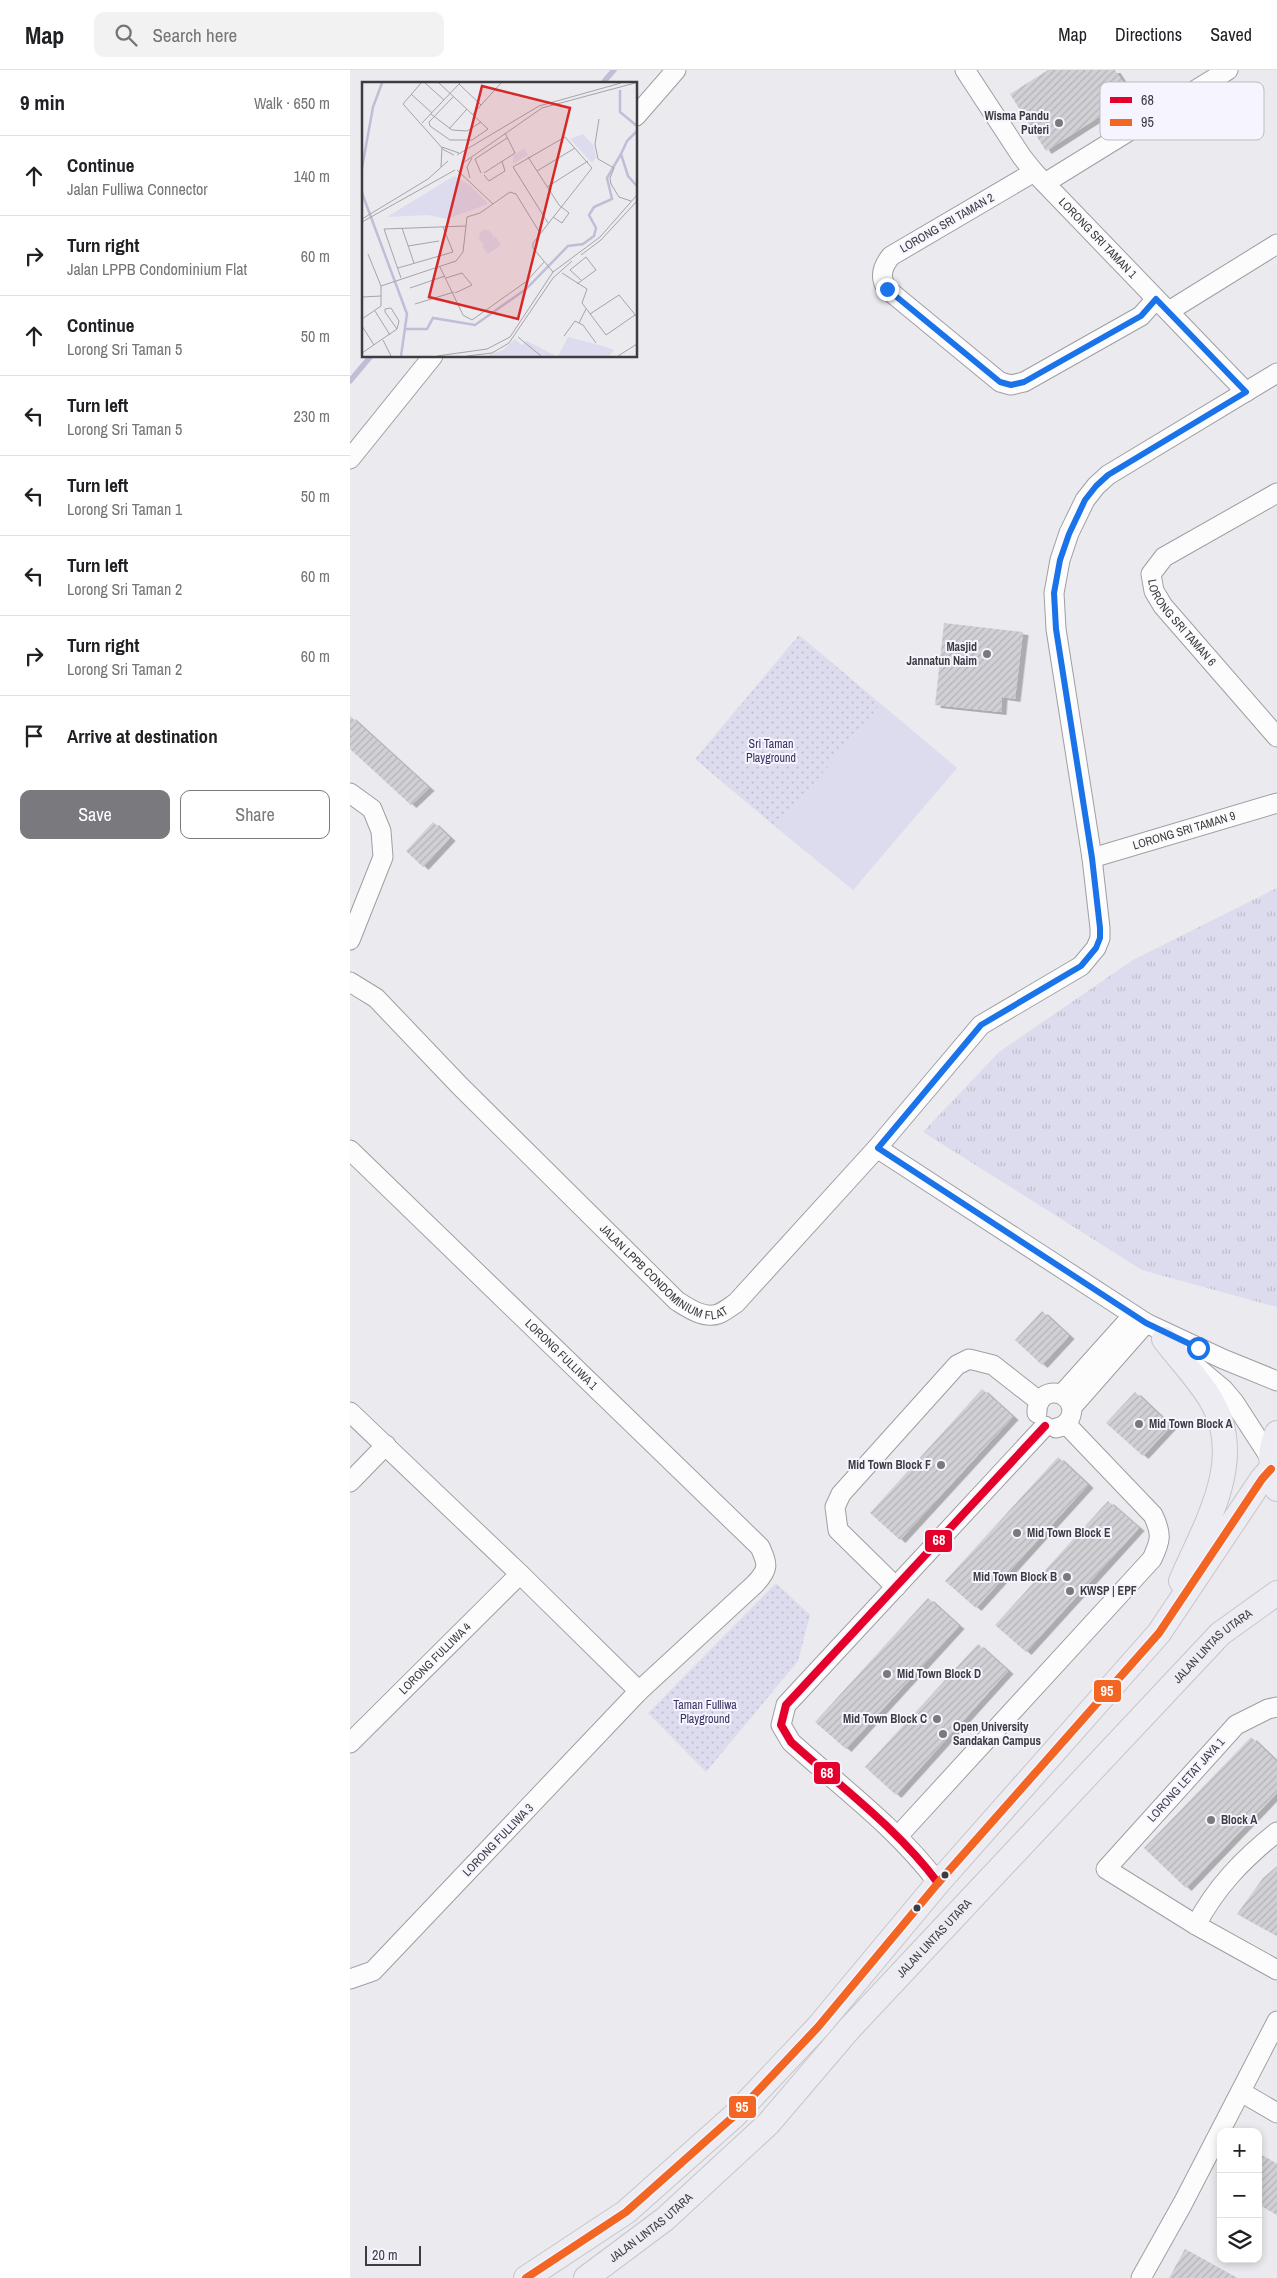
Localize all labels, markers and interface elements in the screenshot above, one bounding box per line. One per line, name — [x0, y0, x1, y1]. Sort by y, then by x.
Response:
search box — [94, 12, 444, 57]
text: Map — [25, 19, 64, 51]
icon: search — [112, 21, 140, 49]
text: Search here — [152, 22, 237, 48]
text: Map — [1058, 22, 1087, 47]
text: Directions — [1115, 22, 1182, 47]
text: Saved — [1210, 22, 1252, 47]
inset map — [362, 82, 638, 358]
legend — [1100, 82, 1264, 140]
text: 9 min — [20, 88, 65, 117]
text: 68 — [1141, 91, 1154, 109]
text: Walk · 650 m — [254, 92, 330, 114]
place label: Wisma Pandu Puteri — [985, 108, 1049, 138]
text: 95 — [1141, 113, 1154, 131]
marker: Wisma Pandu Puteri — [1053, 117, 1065, 129]
text: Continue — [67, 152, 135, 178]
icon: ahead — [20, 162, 48, 190]
text: 140 m — [294, 165, 330, 187]
text: Jalan Fulliwa Connector — [67, 178, 208, 200]
street label: LORONG SRI TAMAN 2 — [897, 189, 997, 257]
street label: LORONG SRI TAMAN 1 — [1055, 194, 1141, 282]
text: Turn right — [67, 232, 139, 258]
icon: right — [20, 242, 48, 270]
text: 60 m — [301, 245, 330, 267]
text: Jalan LPPB Condominium Flat — [67, 258, 247, 280]
route end — [876, 278, 899, 301]
text: Continue — [67, 312, 135, 338]
icon: ahead — [20, 322, 48, 350]
text: 50 m — [301, 325, 330, 347]
text: Lorong Sri Taman 5 — [67, 338, 182, 360]
text: Turn left — [67, 392, 128, 418]
icon: left — [20, 402, 48, 430]
text: 230 m — [294, 405, 330, 427]
text: Lorong Sri Taman 5 — [67, 418, 182, 440]
text: Turn left — [67, 472, 128, 498]
icon: left — [20, 482, 48, 510]
text: 50 m — [301, 485, 330, 507]
text: Lorong Sri Taman 1 — [67, 498, 182, 520]
text: Turn left — [67, 552, 128, 578]
icon: left — [20, 562, 48, 590]
text: 60 m — [301, 565, 330, 587]
text: Lorong Sri Taman 2 — [67, 578, 182, 600]
street label: LORONG SRI TAMAN 6 — [1144, 578, 1220, 669]
text: Turn right — [67, 632, 139, 658]
place label: Masjid Jannatun Naim — [906, 639, 977, 669]
icon: right — [20, 642, 48, 670]
text: 60 m — [301, 645, 330, 667]
marker: Masjid Jannatun Naim — [981, 648, 993, 660]
text: Lorong Sri Taman 2 — [67, 658, 182, 680]
icon: arrive — [20, 722, 48, 750]
text: Arrive at destination — [67, 723, 218, 749]
park label: Sri Taman Playground — [746, 736, 796, 766]
button: Save — [20, 790, 170, 839]
button: Share — [180, 790, 330, 839]
street label: LORONG SRI TAMAN 9 — [1131, 808, 1237, 853]
street label: JALAN LPPB CONDOMINIUM FLAT — [596, 1221, 731, 1323]
street label: LORONG FULLIWA 1 — [521, 1316, 601, 1394]
route start — [1187, 1337, 1210, 1360]
place label: Mid Town Block A — [1149, 1416, 1234, 1432]
marker: Mid Town Block A — [1133, 1418, 1145, 1430]
place label: Mid Town Block F — [848, 1457, 931, 1473]
marker: Mid Town Block F — [935, 1459, 947, 1471]
place label: Mid Town Block E — [1027, 1525, 1111, 1541]
marker: Mid Town Block E — [1011, 1527, 1023, 1539]
line badge: 68 — [924, 1529, 953, 1553]
text: 68 — [933, 1531, 945, 1549]
place label: Mid Town Block B — [973, 1569, 1057, 1585]
marker: Mid Town Block B — [1061, 1571, 1073, 1583]
place label: KWSP | EPF — [1080, 1583, 1137, 1599]
marker: KWSP | EPF — [1064, 1585, 1076, 1597]
street label: JALAN LINTAS UTARA — [1170, 1605, 1256, 1687]
street label: LORONG FULLIWA 4 — [396, 1619, 475, 1698]
place label: Mid Town Block D — [897, 1666, 981, 1682]
marker: Mid Town Block D — [881, 1668, 893, 1680]
line badge: 95 — [1093, 1679, 1122, 1703]
text: 95 — [1101, 1682, 1114, 1700]
park label: Taman Fulliwa Playground — [673, 1697, 737, 1727]
place label: Mid Town Block C — [843, 1711, 927, 1727]
marker: Mid Town Block C — [931, 1713, 943, 1725]
place label: Open University Sandakan Campus — [953, 1719, 1042, 1749]
marker: Open University Sandakan Campus — [937, 1728, 949, 1740]
street label: LORONG LETAT JAYA 1 — [1144, 1734, 1228, 1825]
line badge: 68 — [813, 1761, 841, 1785]
text: 68 — [821, 1764, 833, 1782]
street label: LORONG FULLIWA 3 — [459, 1800, 537, 1880]
place label: Block A — [1221, 1812, 1258, 1828]
marker: Block A — [1205, 1814, 1217, 1826]
unlabelled marker — [940, 1870, 950, 1880]
street label: JALAN LINTAS UTARA — [893, 1895, 975, 1981]
unlabelled marker — [912, 1903, 922, 1913]
line badge: 95 — [728, 2095, 757, 2119]
text: 95 — [736, 2098, 749, 2116]
map controls — [1217, 2128, 1262, 2263]
button: + — [1217, 2128, 1262, 2173]
button: − — [1217, 2173, 1262, 2218]
street label: JALAN LINTAS UTARA — [606, 2189, 696, 2266]
button: layers — [1217, 2218, 1262, 2263]
scale bar — [365, 2243, 421, 2266]
text: 20 m — [372, 2246, 398, 2264]

